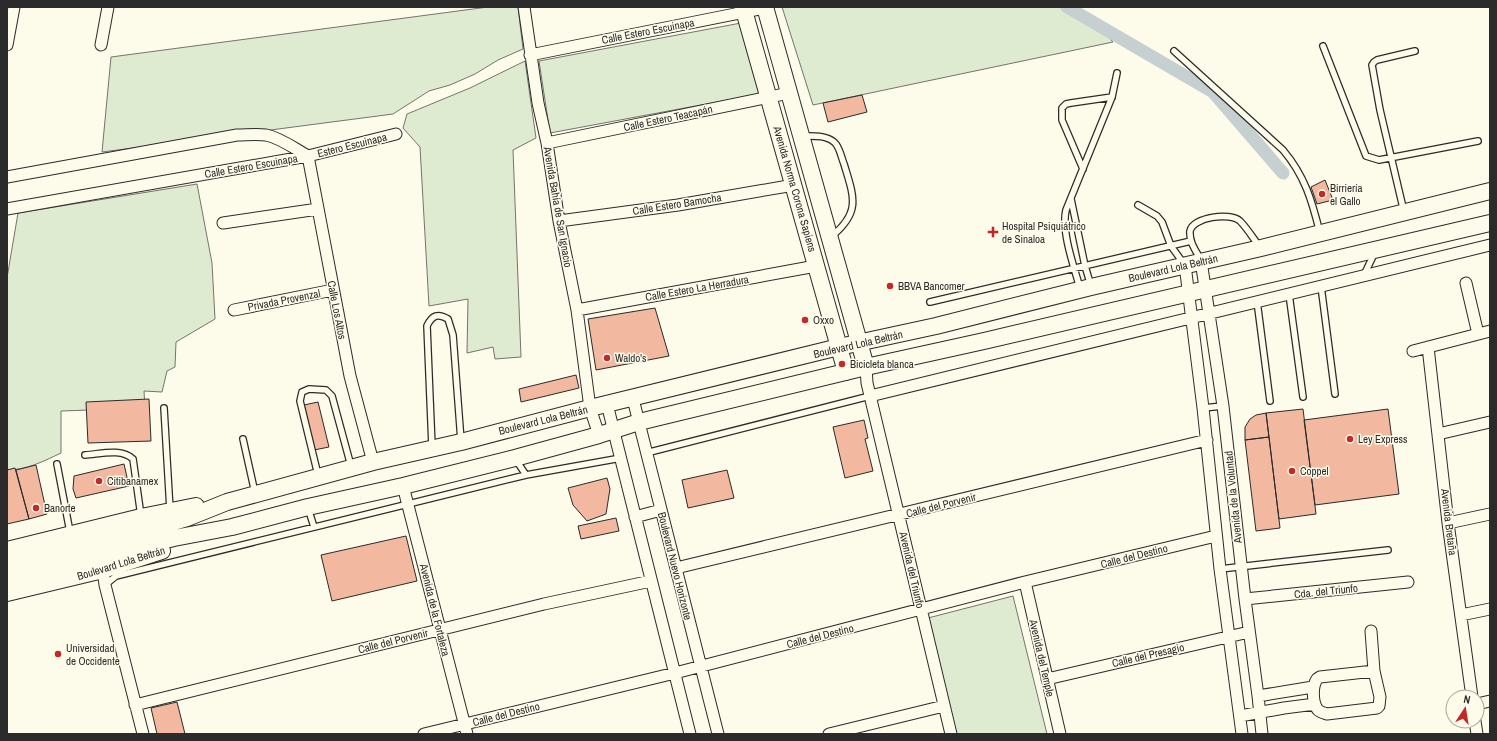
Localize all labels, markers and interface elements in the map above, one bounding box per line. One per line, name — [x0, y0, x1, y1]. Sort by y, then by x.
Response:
street label: Calle Estero Escuinapa — [600, 15, 696, 47]
street label: Calle Estero Teacapán — [622, 102, 714, 134]
street label: Avenida Norma Corona Sapiens — [770, 124, 820, 254]
street label: Estero Escuinapa — [316, 130, 388, 160]
street label: Avenida Bahía de San Ignacio — [540, 145, 576, 268]
street label: Calle Estero Escuinapa — [203, 151, 299, 181]
place label: Birriería el Gallo — [1330, 181, 1363, 208]
marker: Birriería el Gallo — [1317, 189, 1327, 199]
street label: Calle Estero Bamocha — [632, 190, 722, 218]
place label: Hospital Psiquiátrico de Sinaloa — [1002, 219, 1086, 246]
marker: Hospital Psiquiátrico de Sinaloa — [987, 226, 999, 238]
street label: Boulevard Lola Beltrán — [1127, 251, 1219, 285]
street label: Calle Estero La Herradura — [644, 272, 750, 304]
street label: Calle Los Altos — [324, 279, 350, 341]
place label: BBVA Bancomer — [898, 279, 965, 293]
marker: BBVA Bancomer — [885, 281, 895, 291]
street label: Privada Provenzal — [246, 286, 322, 314]
place label: Oxxo — [813, 313, 834, 327]
marker: Oxxo — [800, 315, 810, 325]
street label: Boulevard Lola Beltrán — [812, 327, 904, 361]
place label: Waldo's — [615, 351, 647, 365]
marker: Waldo's — [602, 353, 612, 363]
place label: Bicicleta blanca — [850, 357, 914, 371]
marker: Bicicleta blanca — [837, 359, 847, 369]
street label: Boulevard Lola Beltrán — [497, 402, 589, 438]
place label: Ley Express — [1358, 432, 1408, 446]
marker: Ley Express — [1345, 434, 1355, 444]
street label: Avenida de la Voluntad — [1221, 450, 1245, 545]
place label: Coppel — [1300, 464, 1329, 478]
marker: Coppel — [1287, 466, 1297, 476]
place label: Citibanamex — [107, 474, 159, 488]
marker: Citibanamex — [94, 476, 104, 486]
street label: Avenida Bretaña — [1438, 487, 1460, 556]
street label: Calle del Porvenir — [905, 490, 977, 520]
place label: Banorte — [44, 501, 76, 515]
marker: Banorte — [31, 503, 41, 513]
street label: Boulevard Nuevo Horizonte — [655, 511, 695, 621]
street label: Avenida del Triunfo — [896, 529, 928, 610]
street label: Calle del Destino — [1099, 541, 1169, 571]
street label: Boulevard Lola Beltrán — [75, 543, 167, 583]
street label: Avenida de la Fortaleza — [417, 561, 453, 658]
street label: Cda. del Triunfo — [1293, 581, 1359, 601]
street label: Avenida del Temple — [1026, 617, 1058, 698]
street label: Calle del Destino — [785, 621, 855, 651]
street label: Calle del Porvenir — [357, 626, 429, 656]
street label: Calle del Presagio — [1111, 640, 1185, 670]
place label: Universidad de Occidente — [66, 641, 120, 668]
marker: Universidad de Occidente — [53, 649, 63, 659]
north arrow — [1445, 689, 1485, 729]
text: N — [1462, 692, 1472, 707]
street label: Calle del Destino — [471, 699, 541, 729]

